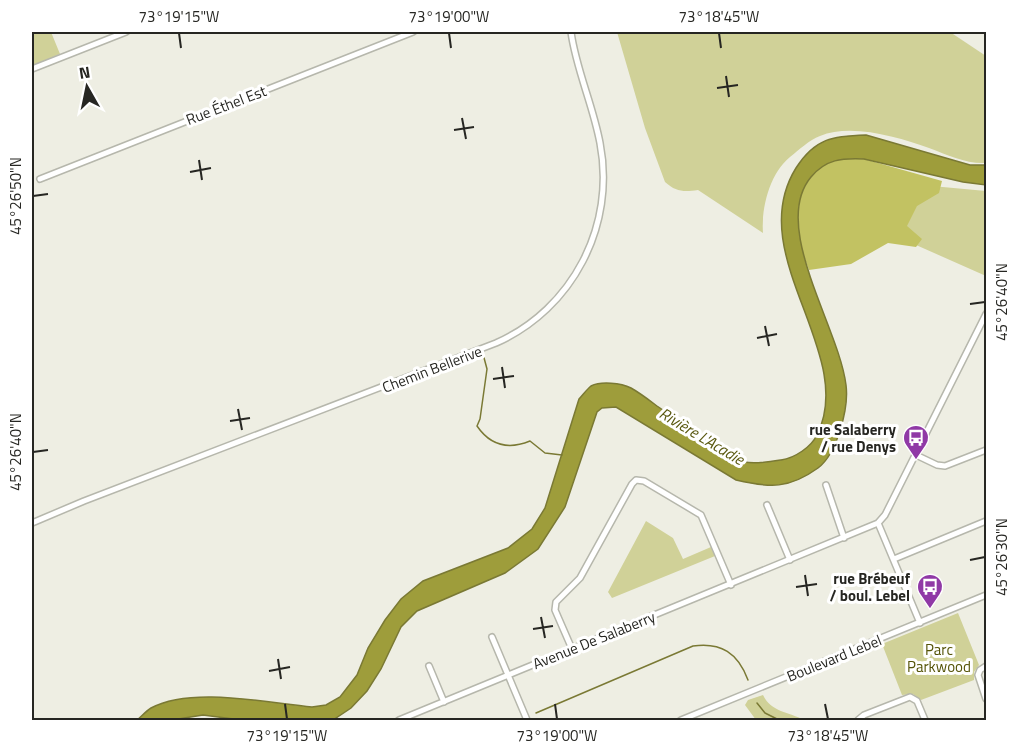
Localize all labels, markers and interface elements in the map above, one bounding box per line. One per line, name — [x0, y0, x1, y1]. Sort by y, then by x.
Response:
text: 73°19'15"W — [139, 5, 219, 28]
text: 73°19'00"W — [409, 5, 489, 28]
text: 73°18'45"W — [679, 5, 759, 28]
north arrow — [57, 57, 117, 117]
text: N — [77, 59, 92, 85]
street label: Rue Éthel Est — [182, 79, 270, 131]
text: 45°26'50"N — [4, 157, 27, 235]
text: 45°26'40"N — [990, 263, 1013, 341]
street label: Chemin Bellerive — [379, 339, 485, 399]
water label: Rivière L'Acadie — [655, 401, 750, 472]
text: 45°26'40"N — [4, 413, 27, 491]
place label: rue Salaberry / rue Denys — [809, 418, 896, 458]
bus stop icon: rue Salaberry / rue Denys — [901, 423, 931, 461]
text: 45°26'30"N — [990, 518, 1013, 596]
place label: rue Brébeuf / boul. Lebel — [829, 567, 911, 607]
bus stop icon: rue Brébeuf / boul. Lebel — [915, 572, 945, 610]
street label: Avenue De Salaberry — [529, 605, 659, 675]
street label: Boulevard Lebel — [783, 629, 885, 687]
park label: Parc Parkwood — [907, 638, 971, 678]
text: 73°19'15"W — [247, 724, 327, 747]
text: 73°19'00"W — [517, 724, 597, 747]
text: 73°18'45"W — [788, 724, 868, 747]

